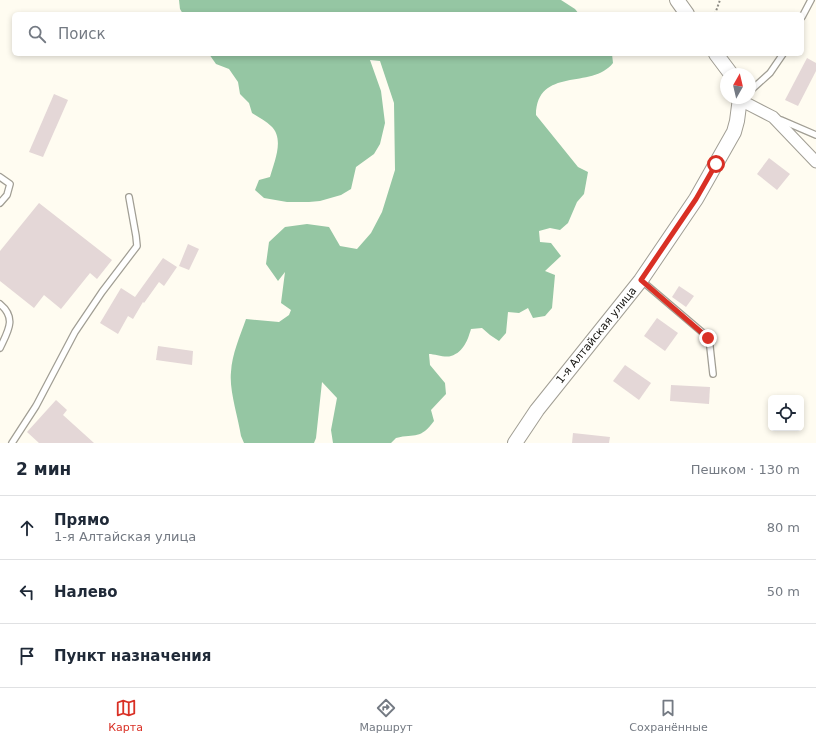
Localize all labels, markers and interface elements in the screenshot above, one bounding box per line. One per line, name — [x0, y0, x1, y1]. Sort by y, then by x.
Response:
search box — [12, 12, 804, 56]
icon: search — [26, 23, 48, 45]
text: Поиск — [58, 25, 106, 43]
north arrow — [720, 68, 756, 104]
route start — [707, 155, 725, 173]
street label: 1-я Алтайская улица — [553, 284, 639, 386]
route end — [699, 329, 717, 347]
map controls — [768, 395, 804, 431]
button: locate — [768, 395, 804, 431]
text: 2 мин — [16, 459, 71, 479]
text: Пешком · 130 m — [691, 462, 800, 477]
text: Прямо — [54, 511, 110, 529]
icon: ahead — [16, 517, 38, 539]
text: 80 m — [767, 520, 800, 535]
text: 1-я Алтайская улица — [54, 529, 196, 544]
icon: left — [16, 581, 38, 603]
text: Налево — [54, 583, 118, 601]
text: 50 m — [767, 584, 800, 599]
icon: arrive — [16, 645, 38, 667]
text: Пункт назначения — [54, 647, 211, 665]
tab: Карта — [108, 697, 143, 734]
tab: Маршрут — [360, 697, 413, 734]
tab: Сохранённые — [629, 697, 708, 734]

